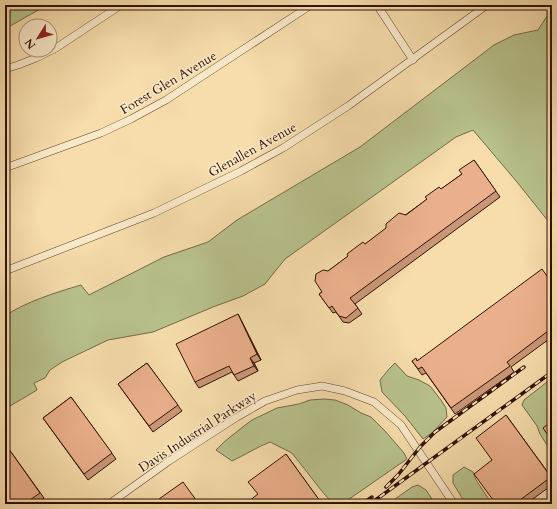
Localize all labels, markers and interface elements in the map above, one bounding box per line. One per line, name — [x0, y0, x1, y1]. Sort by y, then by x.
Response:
north arrow — [18, 18, 58, 58]
text: N — [21, 35, 39, 52]
street label: Forest Glen Avenue — [117, 47, 220, 119]
street label: Glenallen Avenue — [205, 118, 300, 182]
street label: Davis Industrial Parkway — [135, 387, 260, 477]

